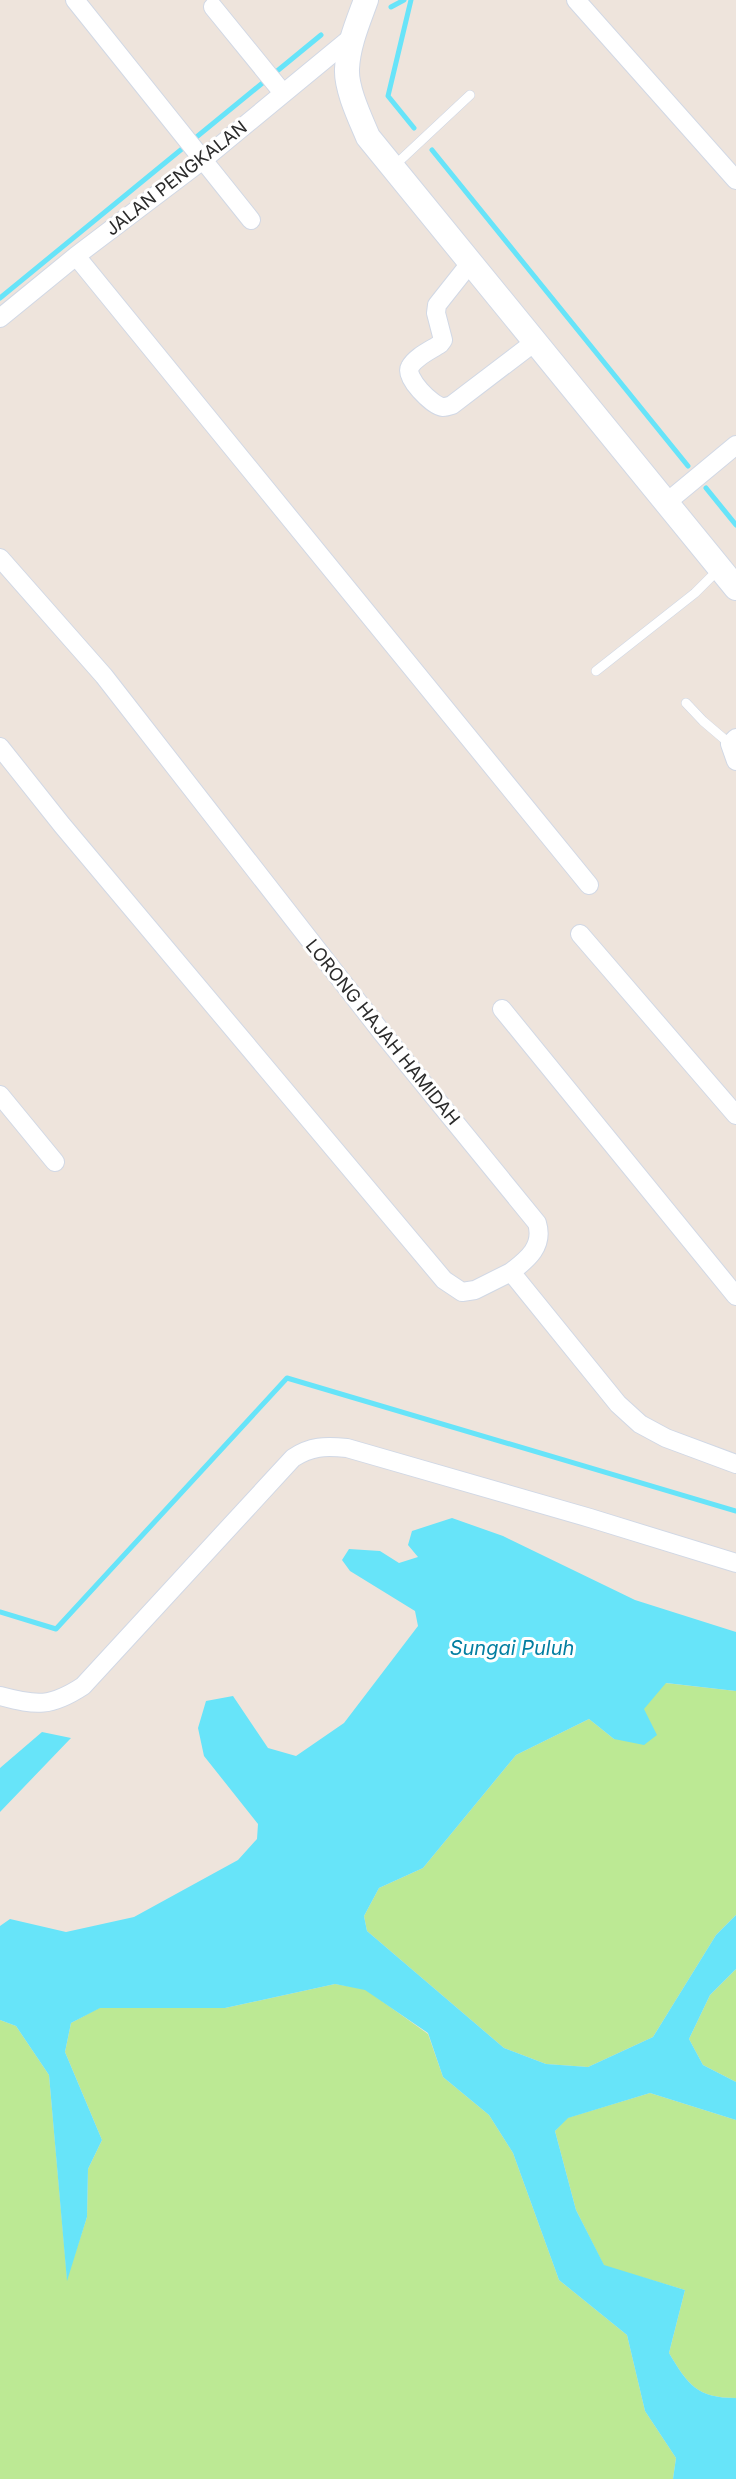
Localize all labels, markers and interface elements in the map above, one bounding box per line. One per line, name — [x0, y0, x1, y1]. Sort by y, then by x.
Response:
street label: JALAN PENGKALAN — [101, 116, 251, 240]
street label: LORONG HAJAH HAMIDAH — [302, 935, 464, 1129]
water label: Sungai Puluh — [450, 1636, 574, 1660]

